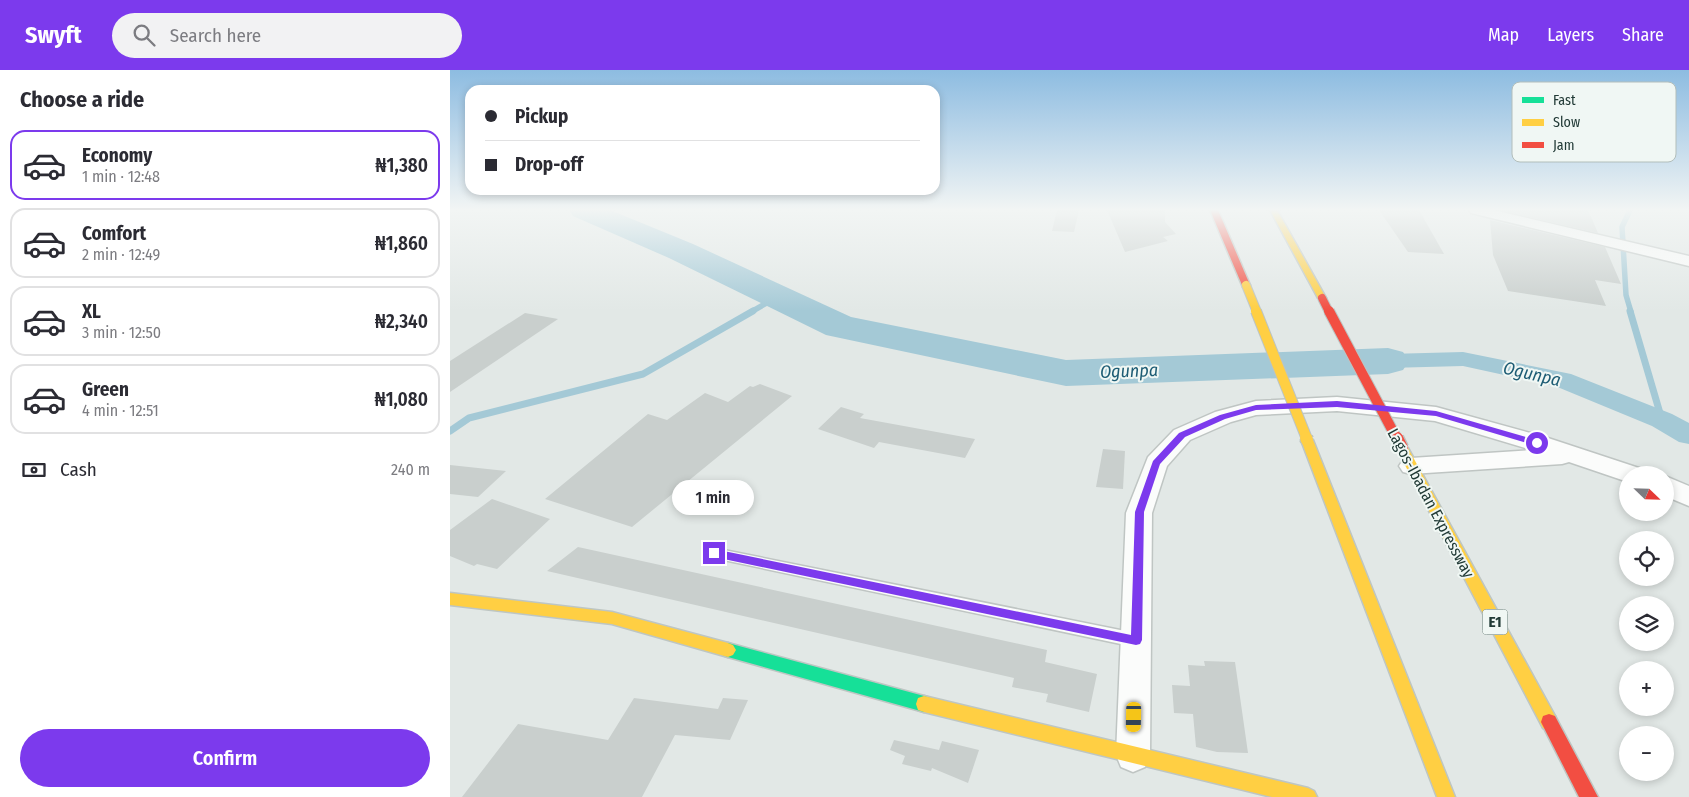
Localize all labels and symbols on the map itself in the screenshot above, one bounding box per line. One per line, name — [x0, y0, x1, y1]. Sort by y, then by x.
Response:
legend — [1512, 82, 1676, 162]
text: Fast — [1553, 92, 1576, 109]
text: Slow — [1553, 114, 1580, 131]
text: Jam — [1553, 137, 1574, 154]
water label: Ogunpa — [1501, 357, 1563, 391]
water label: Ogunpa — [1100, 359, 1158, 383]
street label: Lagos-Ibadan Expressway — [1384, 425, 1479, 582]
route start — [1526, 432, 1548, 454]
north arrow — [1619, 466, 1674, 521]
callout: 1 min — [673, 480, 755, 516]
route end — [703, 542, 725, 564]
road number: E1 — [1482, 610, 1508, 634]
car — [1126, 702, 1141, 732]

